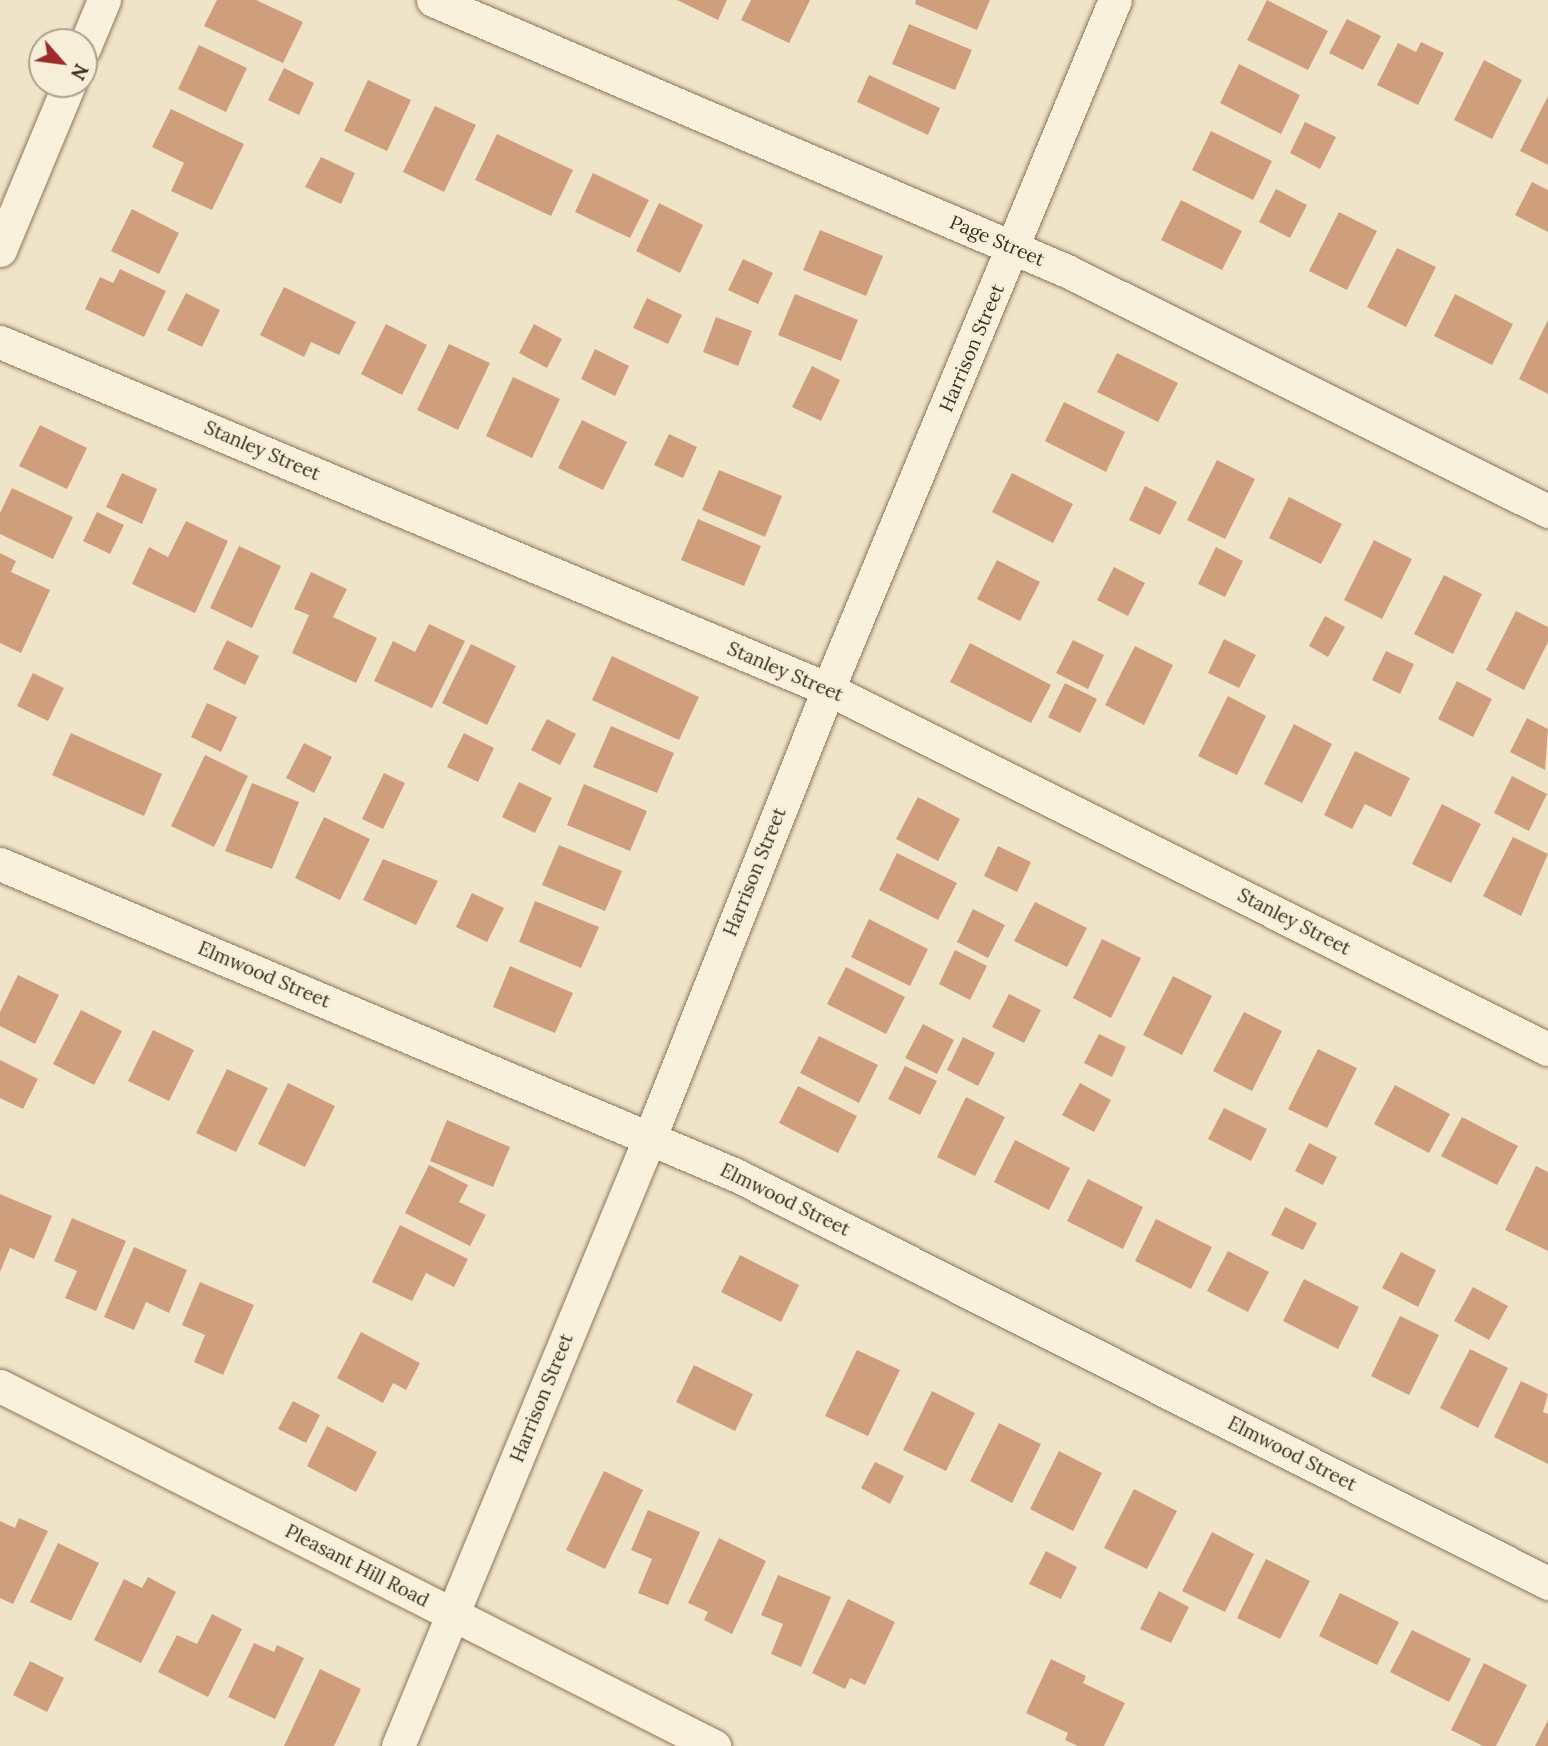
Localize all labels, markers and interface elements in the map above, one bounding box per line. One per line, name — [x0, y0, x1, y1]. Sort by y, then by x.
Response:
north arrow — [28, 28, 98, 98]
text: N — [66, 60, 94, 84]
street label: Page Street — [946, 211, 1048, 271]
street label: Harrison Street — [935, 281, 1009, 415]
street label: Stanley Street — [201, 416, 323, 486]
street label: Stanley Street — [724, 637, 846, 707]
street label: Harrison Street — [719, 804, 791, 940]
street label: Stanley Street — [1234, 884, 1354, 960]
street label: Elmwood Street — [195, 937, 333, 1013]
street label: Elmwood Street — [716, 1159, 854, 1241]
street label: Harrison Street — [506, 1330, 578, 1466]
street label: Elmwood Street — [1224, 1412, 1360, 1496]
street label: Pleasant Hill Road — [281, 1520, 433, 1612]

